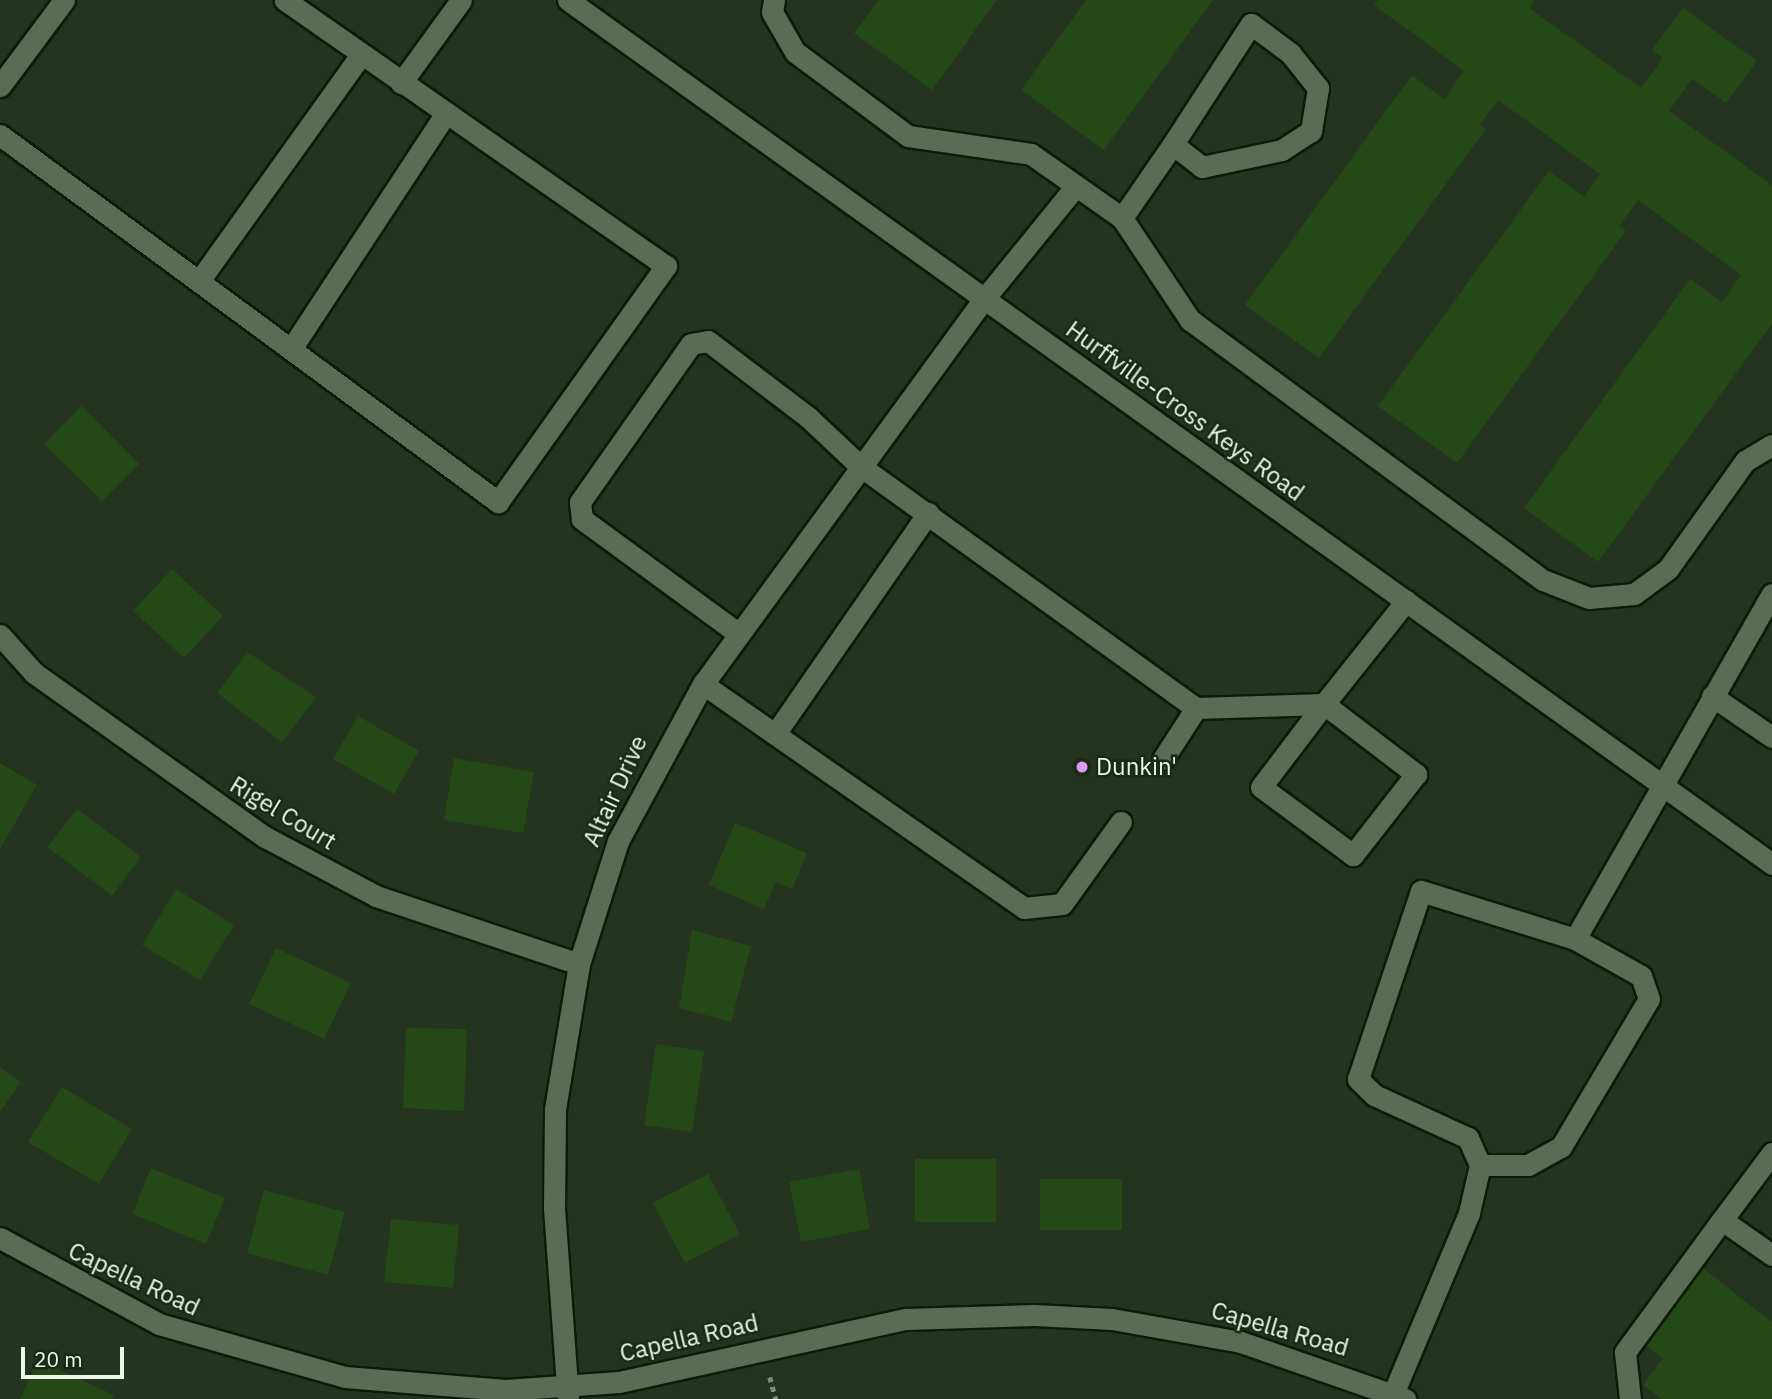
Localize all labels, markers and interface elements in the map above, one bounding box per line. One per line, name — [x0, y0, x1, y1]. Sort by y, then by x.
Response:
street label: Hurffville-Cross Keys Road — [1060, 315, 1310, 507]
street label: Altair Drive — [577, 731, 653, 851]
place label: Dunkin' — [1096, 753, 1177, 781]
marker: Dunkin' — [1074, 759, 1090, 775]
street label: Rigel Court — [225, 770, 341, 856]
street label: Capella Road — [64, 1236, 204, 1322]
street label: Capella Road — [1208, 1296, 1352, 1362]
street label: Capella Road — [617, 1308, 761, 1368]
scale bar — [24, 1332, 128, 1376]
text: 20 m — [34, 1345, 83, 1373]

